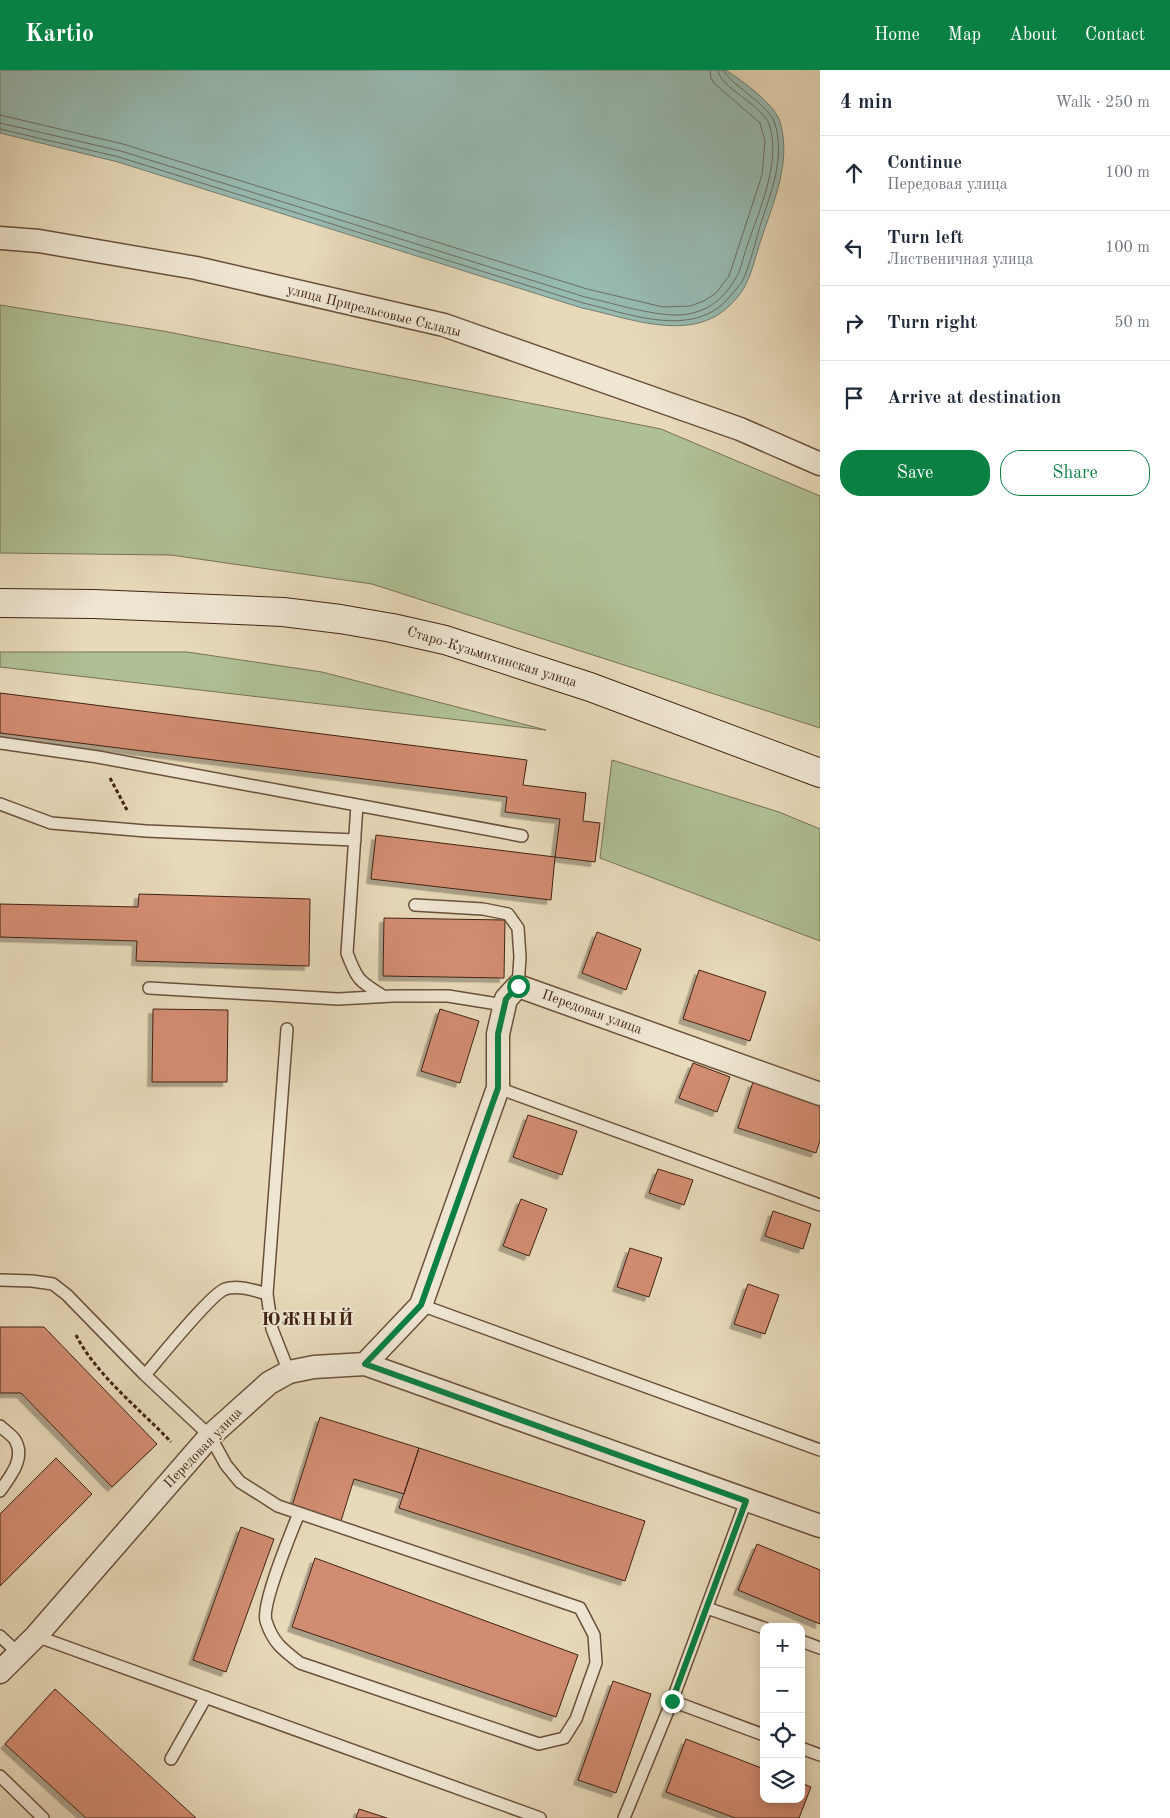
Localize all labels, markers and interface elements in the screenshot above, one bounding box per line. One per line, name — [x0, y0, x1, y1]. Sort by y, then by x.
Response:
text: Kartio — [25, 23, 94, 47]
text: Home — [874, 26, 920, 44]
text: Map — [948, 26, 981, 44]
text: About — [1009, 26, 1057, 44]
text: Contact — [1085, 26, 1145, 44]
text: 4 min — [840, 92, 893, 113]
text: Walk · 250 m — [1055, 95, 1150, 111]
text: Continue — [887, 154, 962, 173]
icon: ahead — [840, 159, 868, 187]
text: 100 m — [1105, 165, 1150, 181]
text: Передовая улица — [887, 177, 1008, 193]
text: Turn left — [887, 229, 964, 248]
icon: left — [840, 234, 868, 262]
text: 100 m — [1105, 240, 1150, 256]
text: Лиственичная улица — [887, 252, 1033, 268]
street label: улица Прирельсовые Склады — [286, 283, 462, 339]
icon: right — [840, 309, 868, 337]
text: Turn right — [887, 314, 977, 333]
text: 50 m — [1114, 315, 1150, 331]
icon: arrive — [840, 384, 868, 412]
text: Arrive at destination — [887, 389, 1061, 408]
button: Save — [840, 450, 990, 496]
button: Share — [1000, 450, 1150, 496]
street label: Старо-Кузьмихинская улица — [405, 624, 579, 690]
route start — [507, 975, 530, 998]
street label: Передовая улица — [540, 987, 644, 1037]
district label: ЮЖНЫЙ — [261, 1307, 355, 1330]
street label: Передовая улица — [161, 1405, 245, 1491]
map controls — [760, 1623, 805, 1803]
button: + — [760, 1623, 805, 1668]
button: − — [760, 1668, 805, 1713]
route end — [661, 1690, 684, 1713]
button: locate — [760, 1713, 805, 1758]
button: layers — [760, 1758, 805, 1803]

